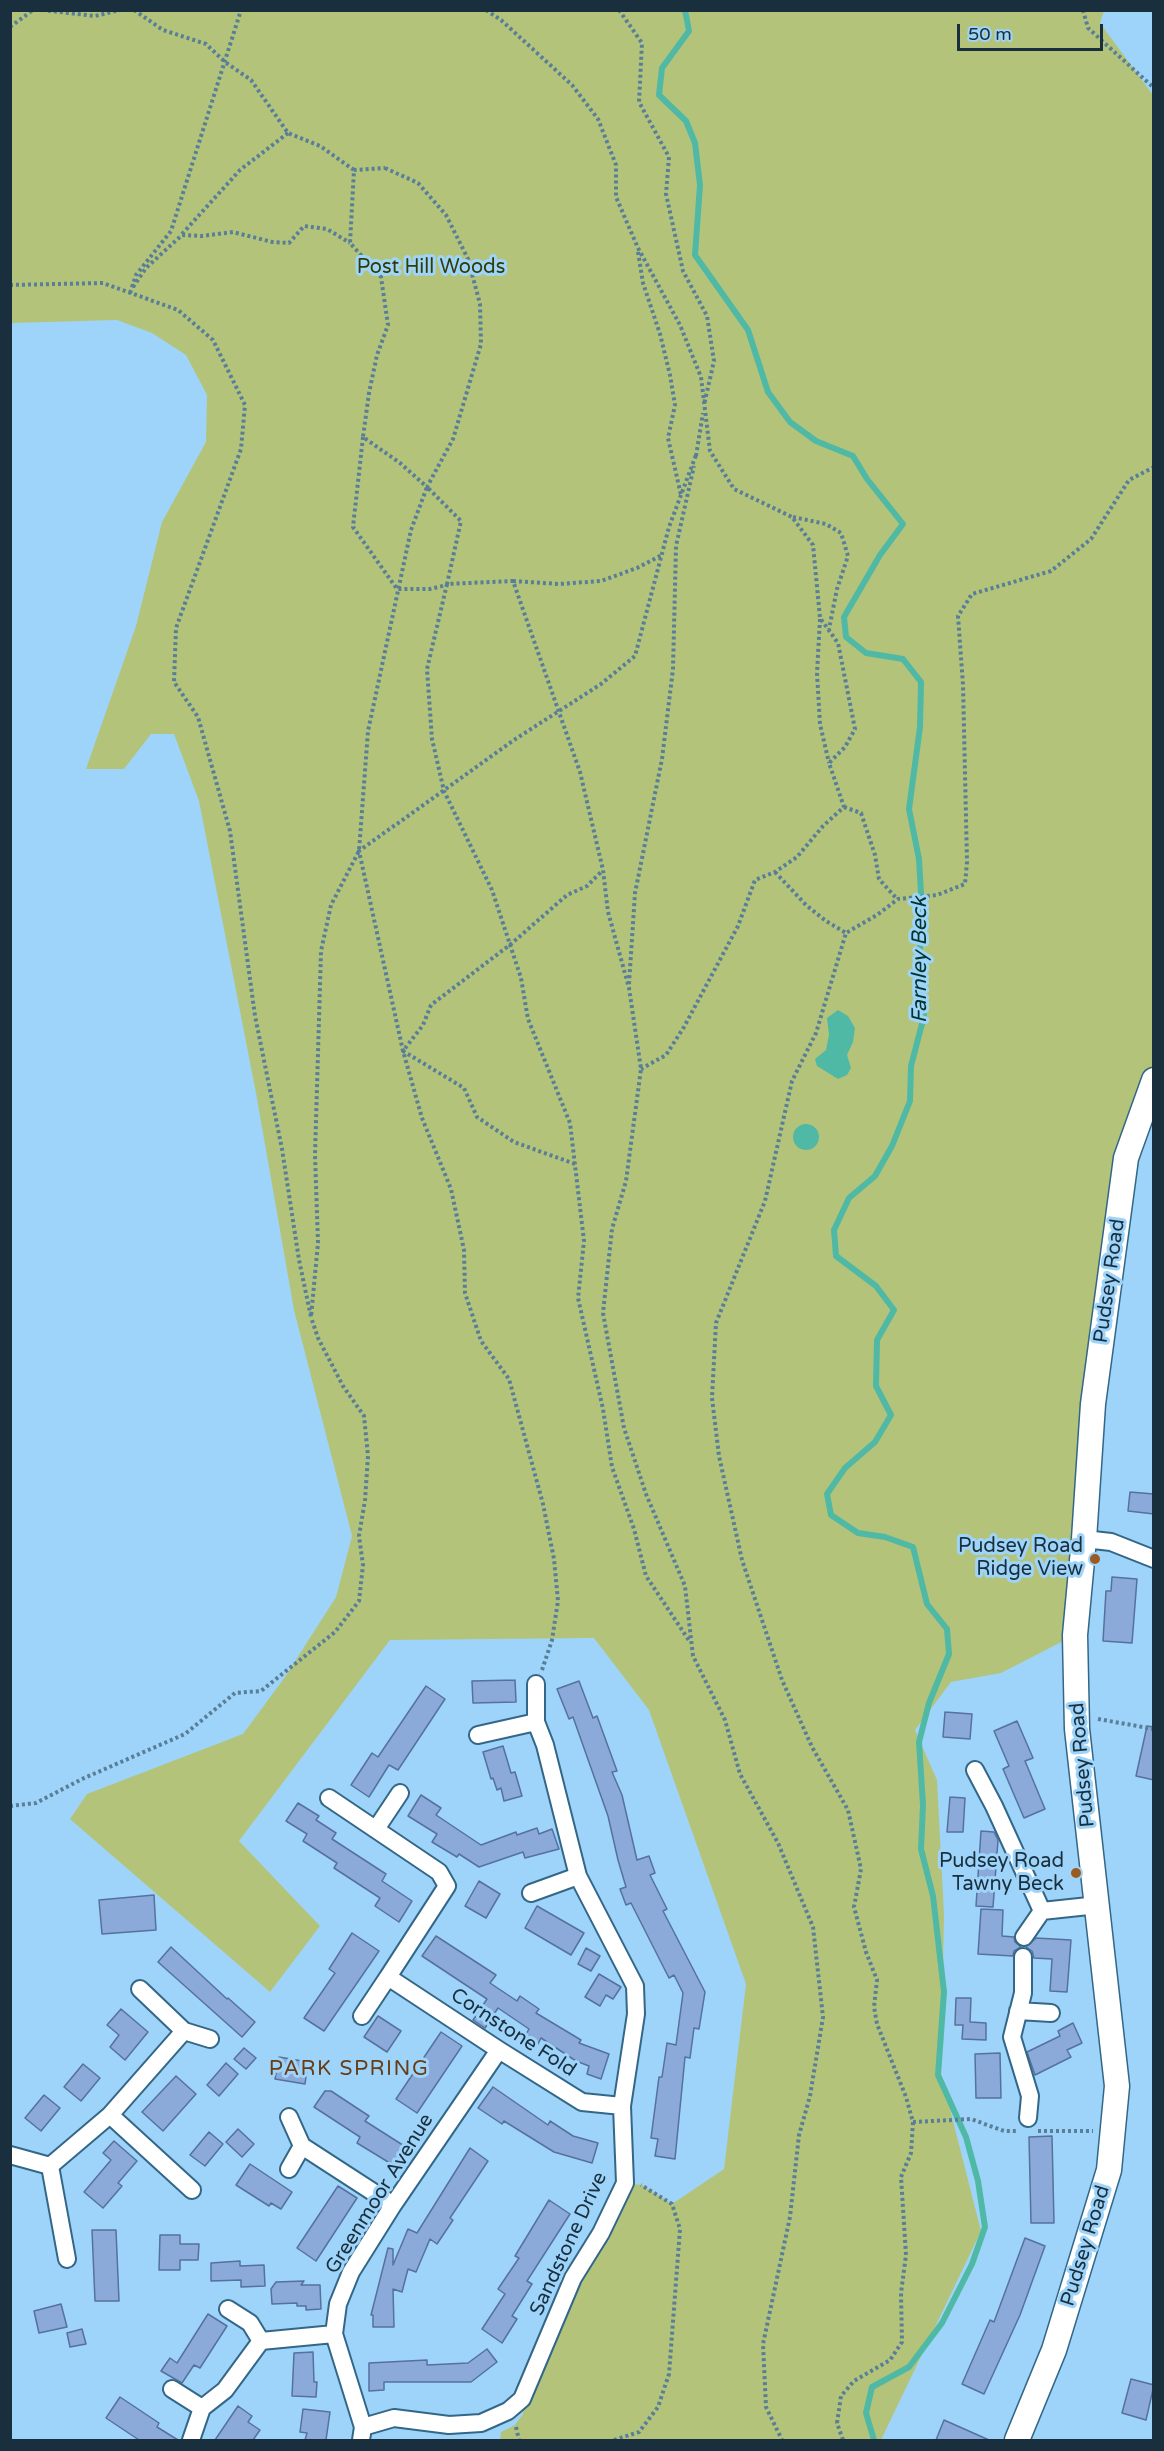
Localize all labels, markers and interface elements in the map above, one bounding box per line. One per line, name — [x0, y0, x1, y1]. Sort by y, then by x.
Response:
scale bar — [960, 12, 1106, 50]
text: 50 m — [968, 23, 1012, 45]
park label: Post Hill Woods — [357, 256, 505, 280]
water label: Farnley Beck — [907, 897, 933, 1023]
street label: Pudsey Road — [1089, 1217, 1131, 1345]
place label: Pudsey Road Ridge View — [958, 1535, 1083, 1582]
marker: Pudsey Road Ridge View — [1088, 1552, 1102, 1566]
street label: Pudsey Road — [1066, 1702, 1100, 1828]
place label: Pudsey Road Tawny Beck — [939, 1850, 1064, 1897]
marker: Pudsey Road Tawny Beck — [1069, 1866, 1083, 1880]
street label: Cornstone Fold — [446, 1984, 580, 2082]
district label: PARK SPRING — [269, 2056, 429, 2082]
street label: Greenmoor Avenue — [321, 2109, 439, 2279]
street label: Sandstone Drive — [525, 2168, 613, 2320]
street label: Pudsey Road — [1056, 2183, 1116, 2309]

